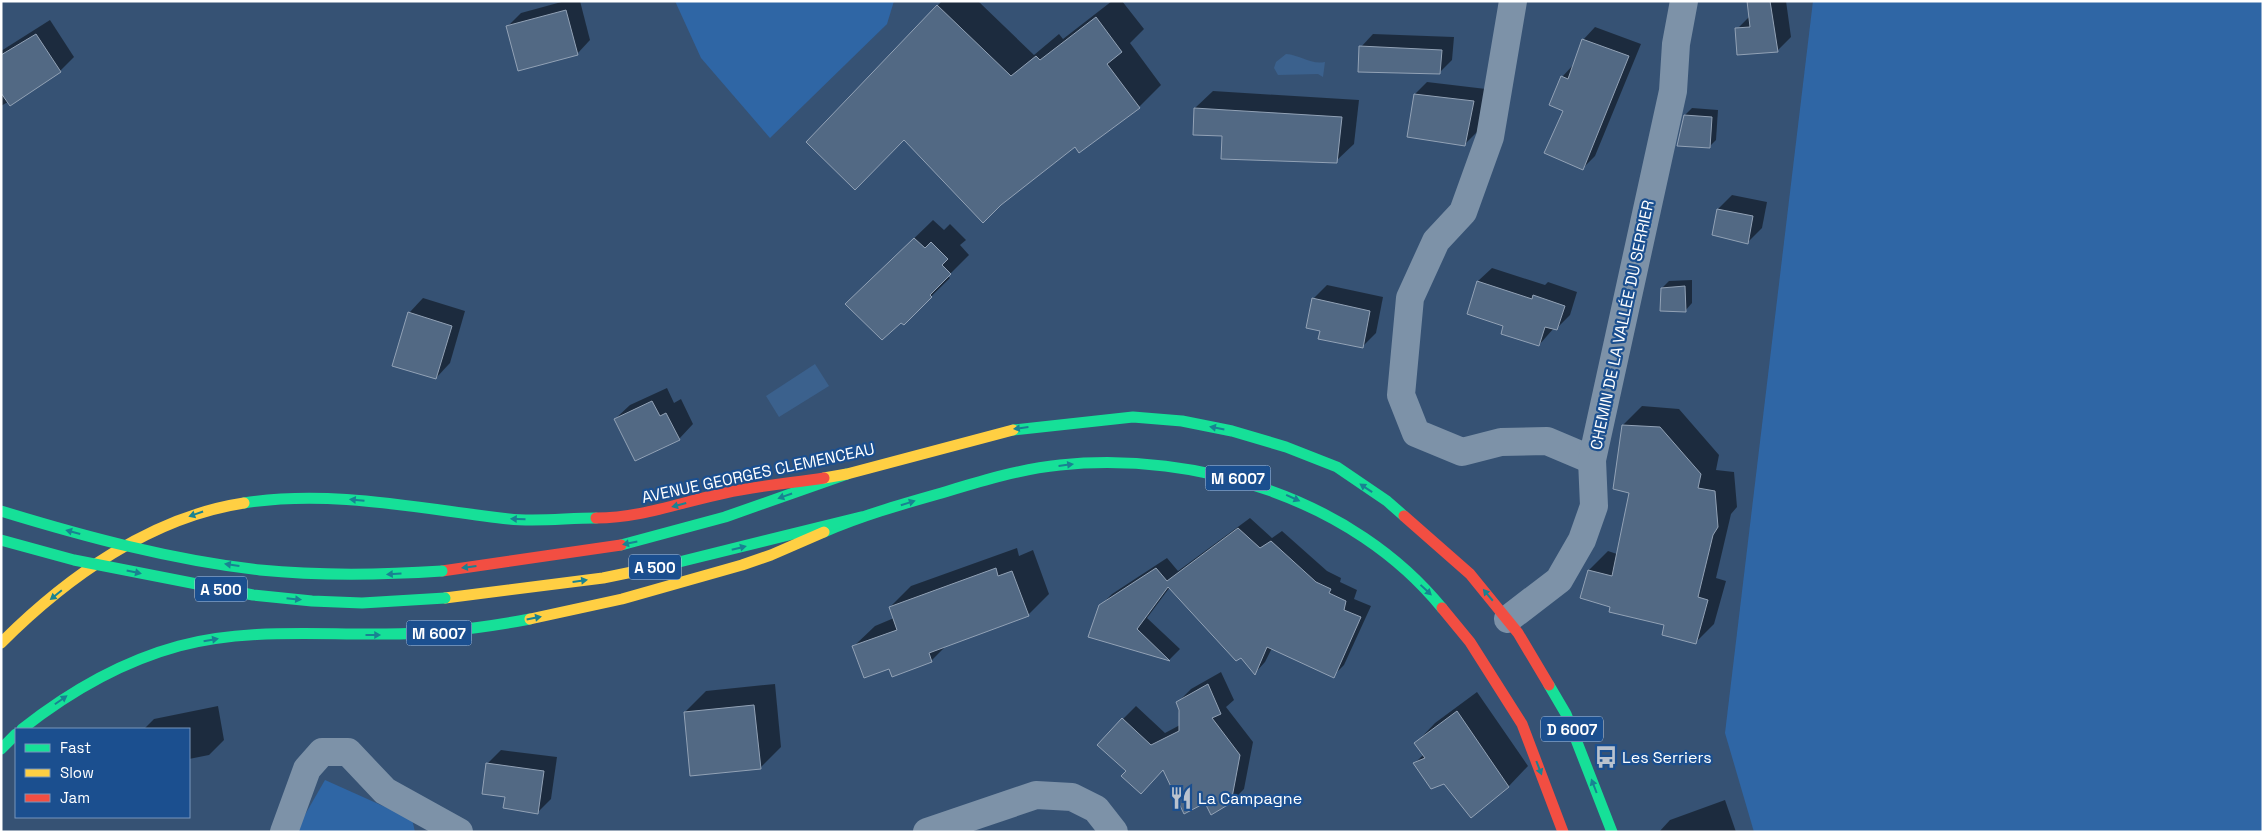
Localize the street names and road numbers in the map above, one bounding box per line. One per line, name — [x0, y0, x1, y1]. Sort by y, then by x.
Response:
street label: CHEMIN DE LA VALLÉE DU SERRIER — [1585, 198, 1659, 452]
street label: AVENUE GEORGES CLEMENCEAU — [640, 438, 876, 508]
road number: M 6007 — [1206, 466, 1270, 490]
road number: A 500 — [629, 554, 681, 580]
road number: A 500 — [195, 576, 247, 602]
road number: M 6007 — [406, 620, 472, 646]
road number: D 6007 — [1541, 716, 1603, 742]

